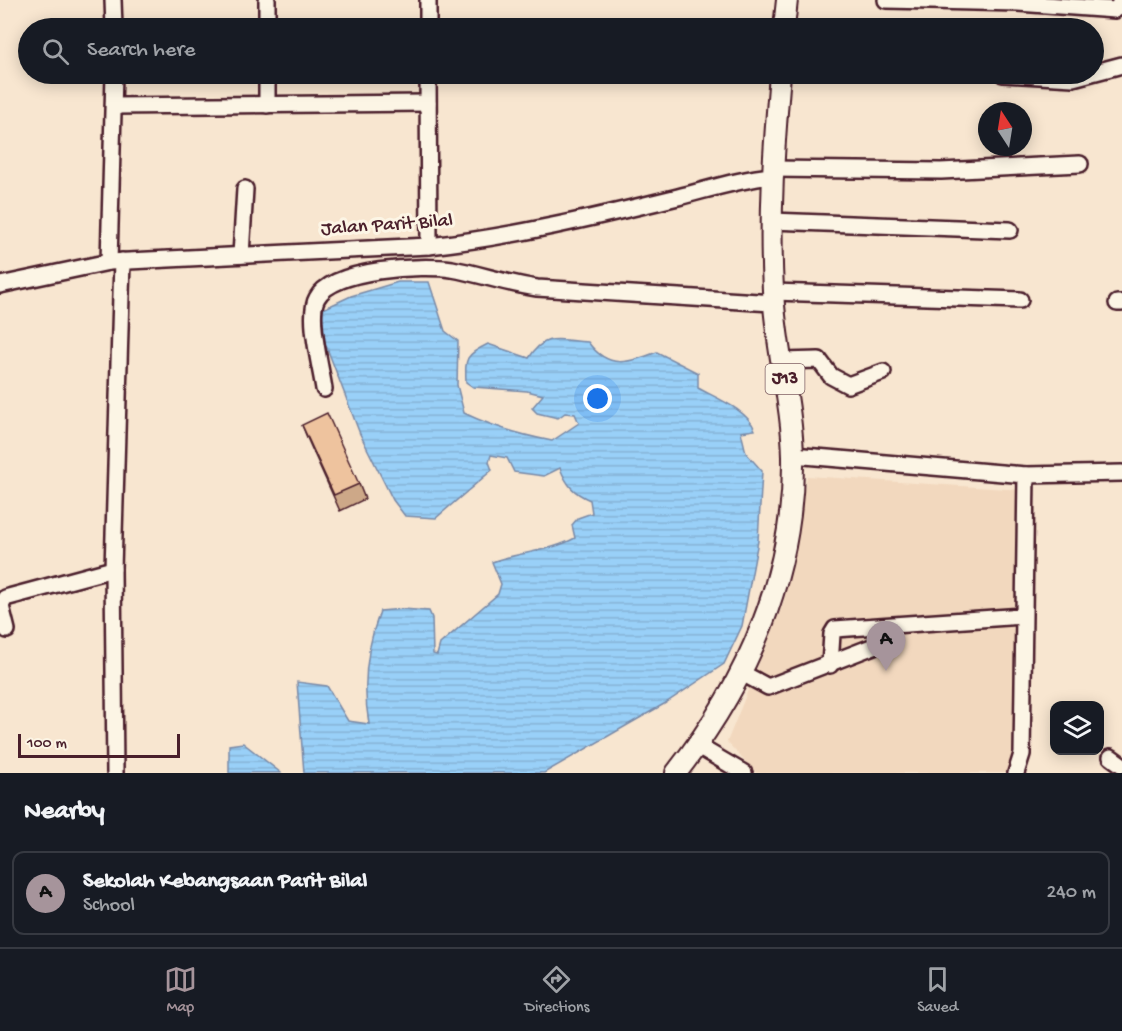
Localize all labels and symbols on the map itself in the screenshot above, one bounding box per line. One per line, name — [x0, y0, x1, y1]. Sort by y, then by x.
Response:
north arrow — [978, 102, 1032, 156]
street label: Jalan Parit Bilal — [320, 210, 454, 242]
road number: J13 — [766, 364, 804, 394]
your location — [583, 384, 612, 413]
pin: A — [866, 622, 906, 671]
scale bar — [18, 731, 180, 758]

